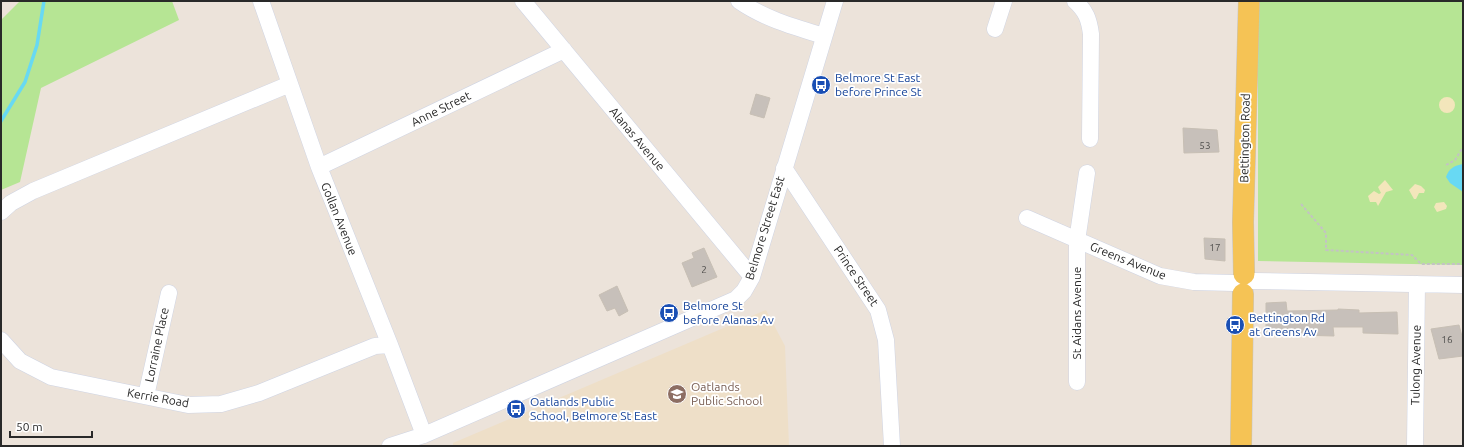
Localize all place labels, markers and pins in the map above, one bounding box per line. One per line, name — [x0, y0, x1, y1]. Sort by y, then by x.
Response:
place label: Belmore St East before Prince St — [835, 71, 922, 98]
bus stop icon: Belmore St East before Prince St — [810, 74, 832, 96]
place label: Belmore St before Alanas Av — [683, 299, 774, 326]
bus stop icon: Belmore St before Alanas Av — [658, 302, 680, 324]
place label: Bettington Rd at Greens Av — [1249, 311, 1325, 338]
bus stop icon: Bettington Rd at Greens Av — [1224, 314, 1246, 336]
place label: Oatlands Public School — [691, 380, 762, 407]
school or university icon: Oatlands Public School — [666, 383, 688, 405]
place label: Oatlands Public School, Belmore St East — [530, 395, 657, 422]
bus stop icon: Oatlands Public School, Belmore St East — [505, 398, 527, 420]

